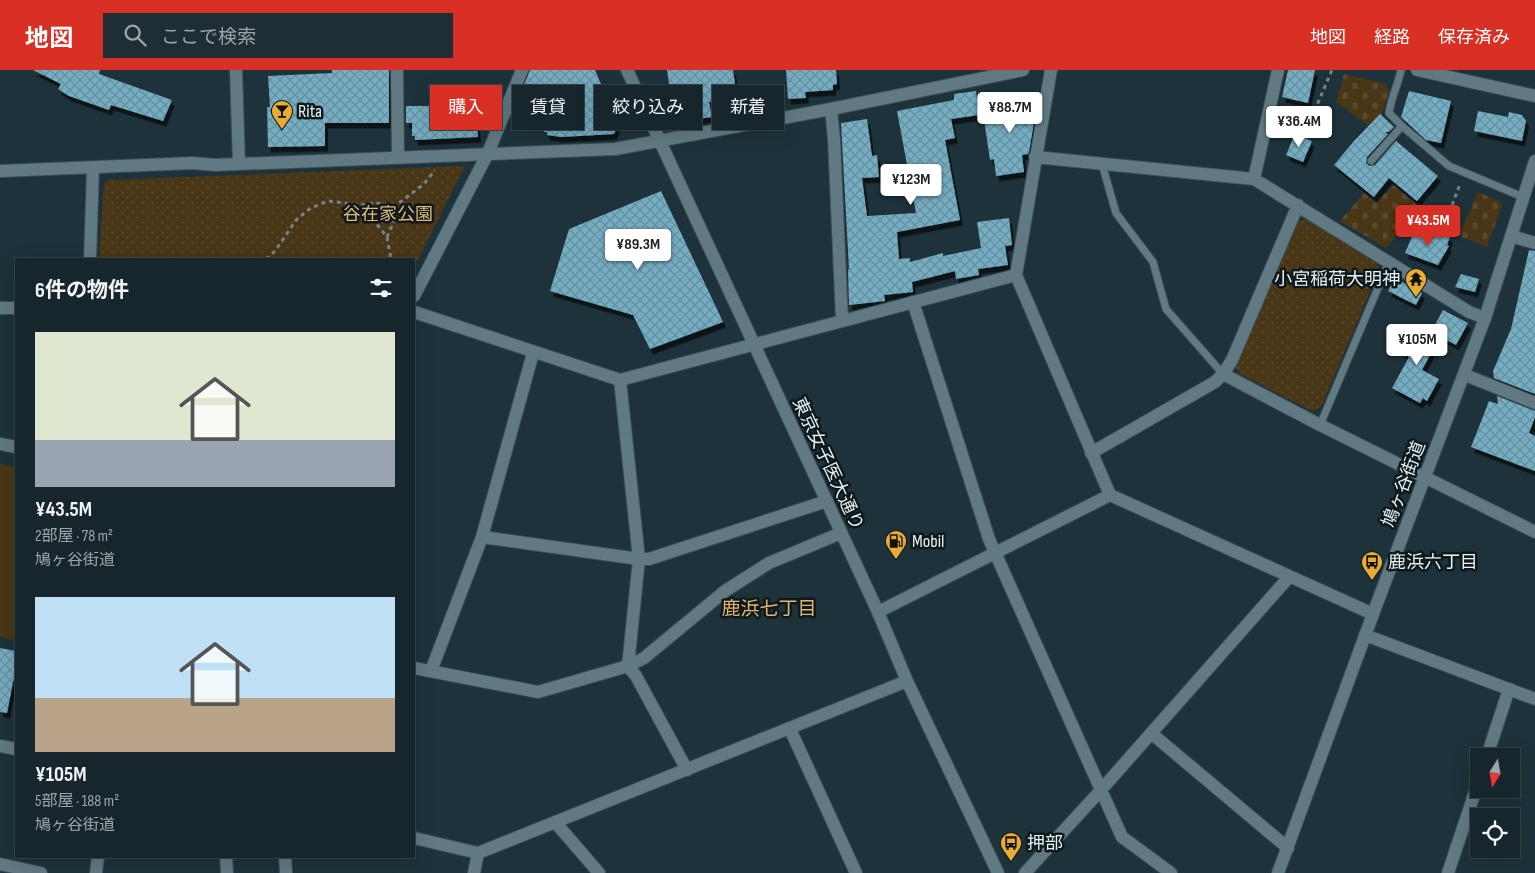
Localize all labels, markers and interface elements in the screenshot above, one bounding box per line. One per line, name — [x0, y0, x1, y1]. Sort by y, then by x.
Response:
search box — [103, 13, 453, 58]
icon: search — [121, 21, 149, 49]
text: 地図 — [25, 24, 73, 53]
text: ここで検索 — [161, 26, 256, 49]
text: 地図 — [1310, 27, 1346, 48]
text: 経路 — [1374, 27, 1410, 48]
text: 保存済み — [1438, 27, 1510, 48]
chip: 購入 — [430, 85, 502, 130]
chip: 賃貸 — [512, 85, 584, 130]
chip: 絞り込み — [594, 85, 702, 130]
chip: 新着 — [712, 85, 784, 130]
pin: ¥88.7M — [969, 92, 1051, 134]
text: ¥88.7M — [988, 98, 1032, 117]
bar icon: Rita — [270, 99, 294, 130]
place label: Rita — [298, 101, 322, 122]
pin: ¥36.4M — [1258, 106, 1340, 148]
text: ¥36.4M — [1277, 112, 1321, 131]
pin: ¥123M — [876, 164, 946, 206]
text: ¥123M — [892, 170, 931, 189]
park label: 谷在家公園 — [343, 204, 433, 225]
pin: ¥43.5M — [1387, 204, 1469, 247]
text: ¥43.5M — [1406, 211, 1450, 230]
pin: ¥89.3M — [597, 228, 679, 271]
text: ¥89.3M — [616, 235, 660, 254]
temple icon: 小宮稲荷大明神 — [1404, 267, 1428, 298]
place label: 小宮稲荷大明神 — [1274, 269, 1400, 290]
icon: filters — [367, 274, 395, 302]
text: 6件の物件 — [35, 278, 129, 303]
pin: ¥105M — [1382, 324, 1452, 366]
text: ¥105M — [1397, 330, 1437, 349]
icon: home — [170, 364, 260, 454]
street label: 東京女子医大通り — [788, 394, 868, 534]
street label: 鳩ヶ谷街道 — [1378, 438, 1430, 530]
text: ¥43.5M — [35, 497, 92, 522]
text: 2部屋 · 78 m² — [35, 527, 113, 546]
fuel station icon: Mobil — [884, 529, 908, 560]
place label: Mobil — [912, 531, 944, 552]
bus stop icon: 鹿浜六丁目 — [1360, 550, 1384, 581]
text: 鳩ヶ谷街道 — [35, 551, 115, 570]
place label: 鹿浜六丁目 — [1388, 552, 1478, 573]
district label: 鹿浜七丁目 — [721, 598, 817, 621]
icon: home — [170, 629, 260, 719]
north arrow — [1470, 748, 1520, 798]
map controls — [1470, 748, 1520, 858]
text: ¥105M — [35, 762, 87, 787]
text: 5部屋 · 188 m² — [35, 792, 119, 811]
button: locate — [1470, 808, 1520, 858]
text: 鳩ヶ谷街道 — [35, 816, 115, 835]
bus stop icon: 押部 — [999, 831, 1023, 862]
place label: 押部 — [1027, 833, 1063, 854]

